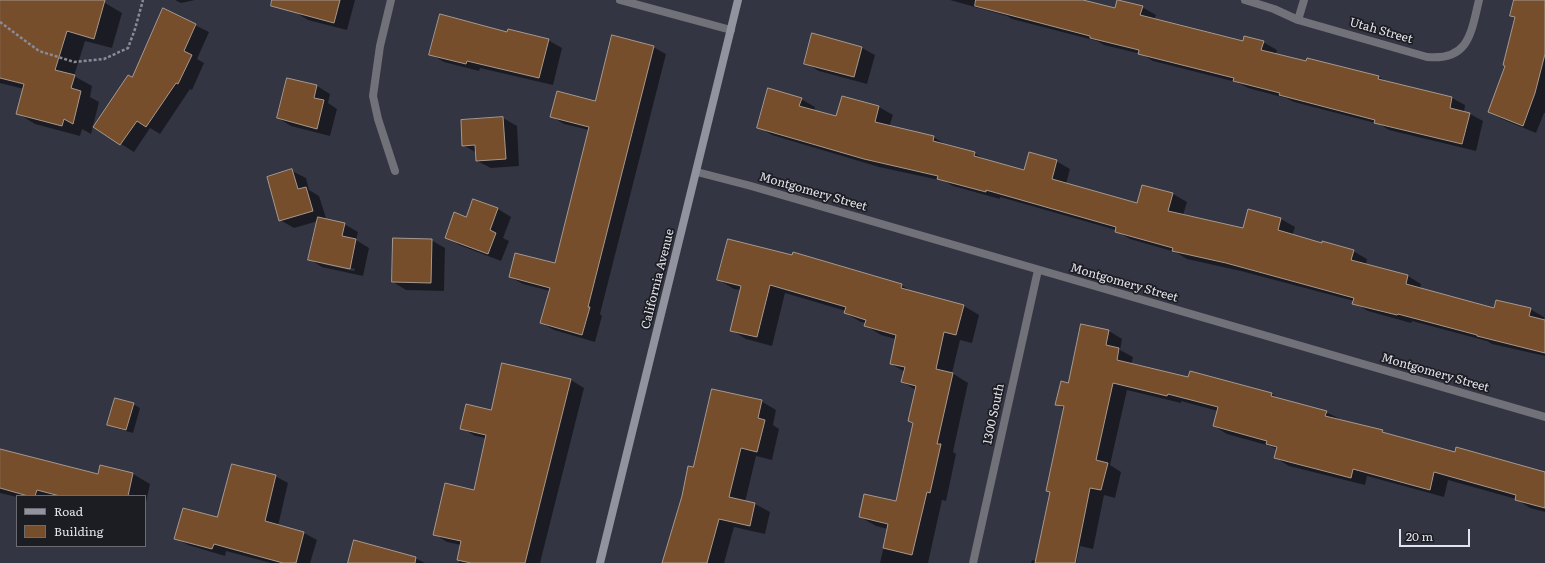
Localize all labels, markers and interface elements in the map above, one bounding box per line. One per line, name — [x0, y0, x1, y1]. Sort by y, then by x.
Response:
street label: Utah Street — [1348, 15, 1414, 47]
street label: Montgomery Street — [757, 170, 869, 214]
street label: California Avenue — [639, 227, 677, 331]
street label: Montgomery Street — [1068, 261, 1180, 305]
street label: Montgomery Street — [1379, 351, 1491, 395]
street label: 1300 South — [981, 382, 1007, 446]
legend — [16, 495, 146, 547]
text: Road — [54, 502, 83, 520]
scale bar — [1401, 521, 1472, 547]
text: Building — [54, 522, 103, 540]
text: 20 m — [1406, 527, 1433, 545]

